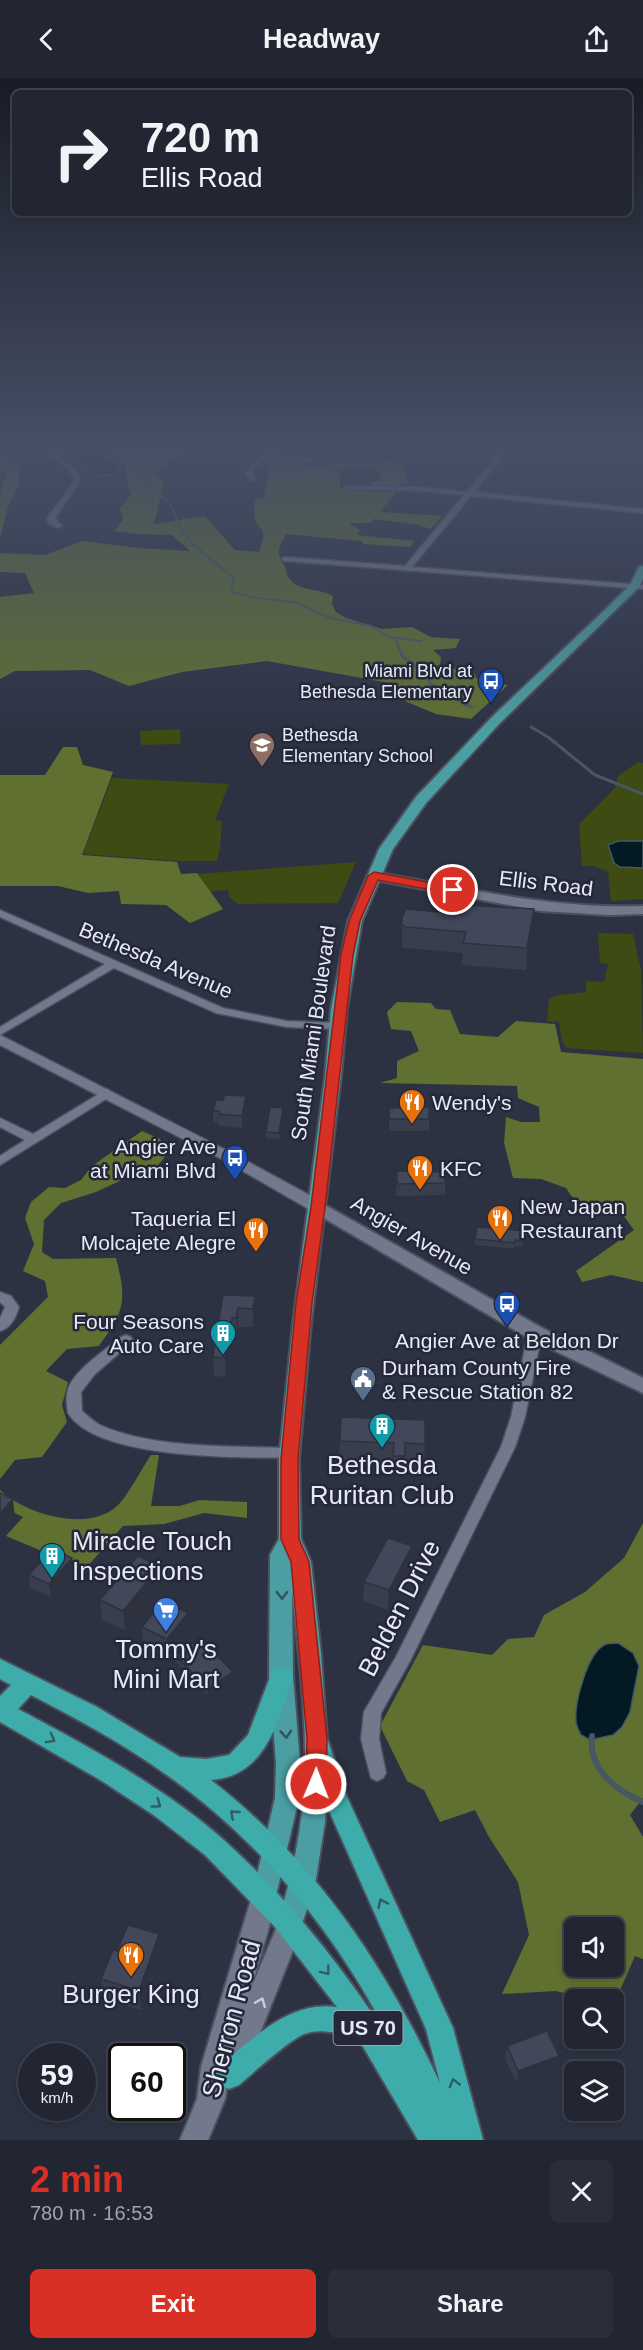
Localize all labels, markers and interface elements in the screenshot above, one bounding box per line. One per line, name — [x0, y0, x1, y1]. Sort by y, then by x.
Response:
icon: back — [30, 23, 63, 56]
icon: share — [580, 23, 613, 56]
text: Headway — [263, 24, 380, 54]
icon: right — [42, 114, 120, 192]
text: 720 m — [141, 114, 260, 161]
text: Ellis Road — [141, 163, 263, 193]
place label: Miami Blvd at Bethesda Elementary — [300, 661, 472, 702]
bus stop icon: Miami Blvd at Bethesda Elementary — [476, 666, 506, 704]
place label: Bethesda Elementary School — [282, 725, 433, 766]
school or university icon: Bethesda Elementary School — [247, 730, 277, 768]
pin — [427, 864, 478, 915]
street label: Ellis Road — [498, 866, 594, 900]
icon: arrive — [436, 873, 469, 906]
street label: Bethesda Avenue — [76, 917, 236, 1003]
street label: South Miami Boulevard — [287, 924, 339, 1142]
restaurant icon: Wendy's — [397, 1087, 427, 1125]
place label: Wendy's — [432, 1091, 512, 1114]
place label: Angier Ave at Miami Blvd — [90, 1135, 216, 1182]
bus stop icon: Angier Ave at Miami Blvd — [220, 1143, 250, 1181]
restaurant icon: KFC — [405, 1153, 435, 1191]
place label: KFC — [440, 1157, 482, 1180]
street label: Angier Avenue — [347, 1191, 477, 1279]
place label: New Japan Restaurant — [520, 1195, 625, 1242]
restaurant icon: New Japan Restaurant — [485, 1203, 515, 1241]
place label: Taqueria El Molcajete Alegre — [81, 1207, 236, 1254]
restaurant icon: Taqueria El Molcajete Alegre — [241, 1215, 271, 1253]
bus stop icon: Angier Ave at Beldon Dr — [492, 1289, 522, 1327]
place label: Four Seasons Auto Care — [73, 1310, 204, 1357]
building icon: Four Seasons Auto Care — [208, 1318, 238, 1356]
place label: Angier Ave at Beldon Dr — [395, 1329, 619, 1352]
place label: Durham County Fire & Rescue Station 82 — [382, 1356, 573, 1403]
public building icon: Durham County Fire & Rescue Station 82 — [348, 1364, 378, 1402]
building icon: Bethesda Ruritan Club — [367, 1411, 397, 1449]
place label: Bethesda Ruritan Club — [310, 1450, 454, 1510]
place label: Miracle Touch Inspections — [72, 1526, 232, 1586]
street label: Belden Drive — [352, 1535, 446, 1681]
building icon: Miracle Touch Inspections — [37, 1541, 67, 1579]
one-way arrow — [276, 1591, 288, 1600]
supermarket icon: Tommy's Mini Mart — [151, 1595, 181, 1633]
place label: Tommy's Mini Mart — [113, 1634, 220, 1694]
one-way arrow — [279, 1730, 292, 1739]
one-way arrow — [45, 1731, 56, 1743]
position arrow — [284, 1752, 348, 1816]
one-way arrow — [150, 1797, 161, 1808]
one-way arrow — [230, 1810, 241, 1821]
one-way arrow — [377, 1898, 389, 1909]
map controls — [564, 1917, 624, 2121]
button: sound — [564, 1917, 624, 1977]
street label: Sherron Road — [196, 1937, 266, 2101]
restaurant icon: Burger King — [116, 1940, 146, 1978]
one-way arrow — [318, 1965, 329, 1976]
place label: Burger King — [62, 1979, 200, 2009]
button: search — [564, 1989, 624, 2049]
one-way arrow — [254, 1997, 266, 2008]
road number: US 70 — [334, 2011, 403, 2045]
speed limit sign: 60 — [108, 2043, 186, 2121]
text: 59 — [40, 2058, 74, 2091]
button: layers — [564, 2061, 624, 2121]
one-way arrow — [448, 2079, 461, 2089]
text: km/h — [41, 2089, 73, 2106]
text: 2 min — [30, 2159, 124, 2200]
button: close — [550, 2160, 613, 2223]
text: 780 m · 16:53 — [30, 2202, 153, 2224]
button: Exit — [30, 2269, 316, 2338]
button: Share — [328, 2269, 613, 2338]

